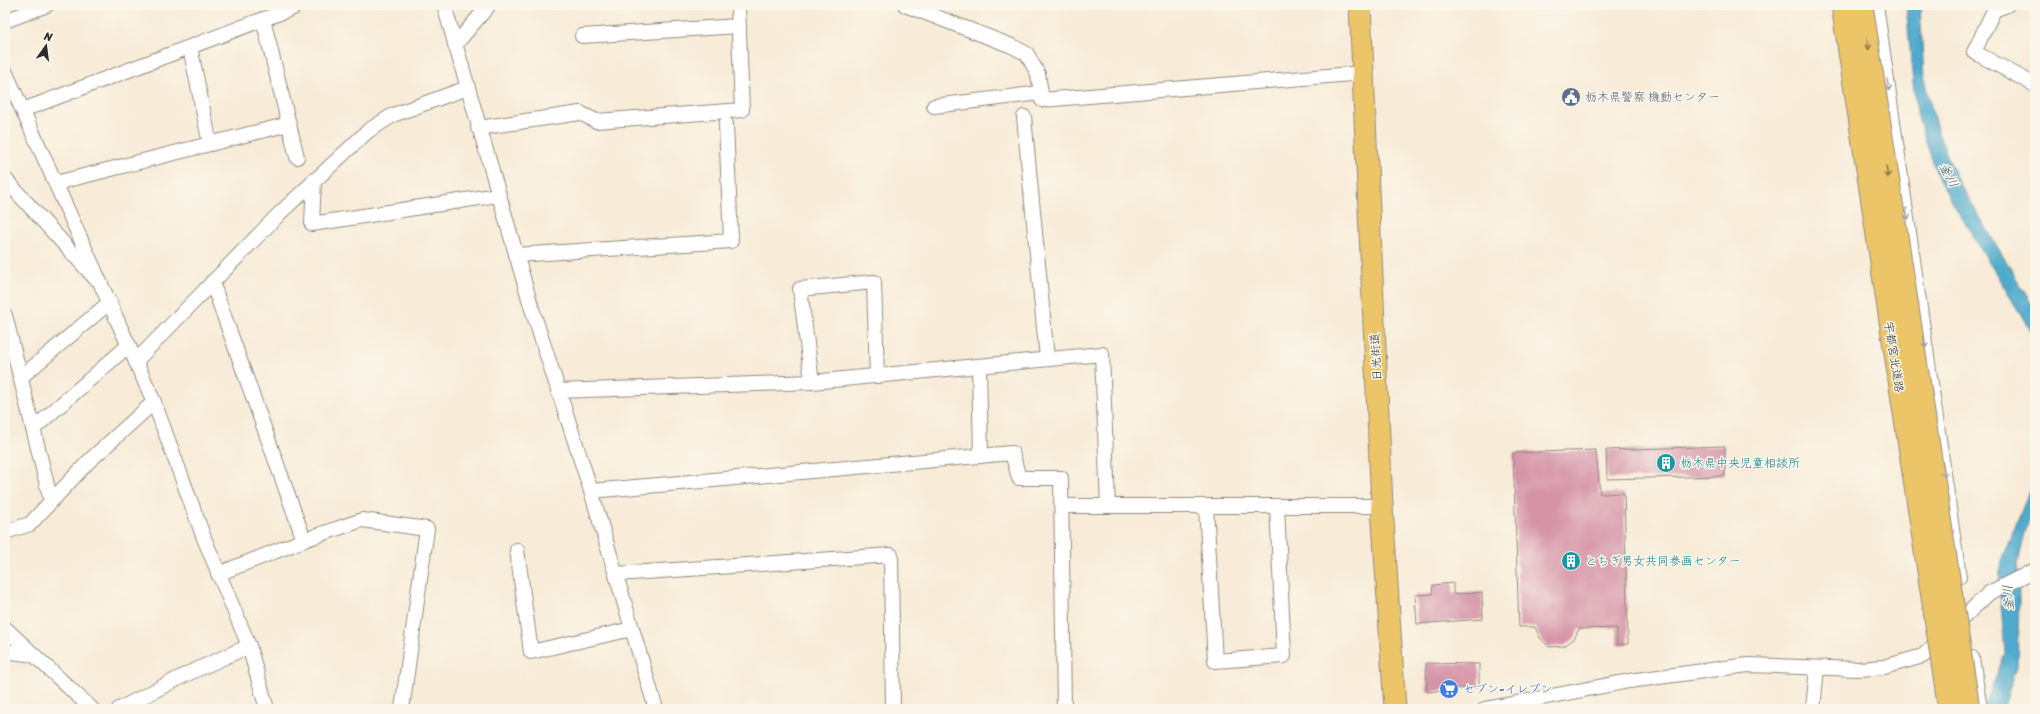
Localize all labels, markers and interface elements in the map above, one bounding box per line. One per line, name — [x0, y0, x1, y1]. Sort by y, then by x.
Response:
north arrow — [26, 26, 66, 66]
text: N — [41, 26, 55, 47]
one-way arrow — [1864, 37, 1872, 50]
one-way arrow — [1884, 78, 1892, 91]
public building icon: 栃木県警察 機動センター — [1560, 86, 1582, 108]
place label: 栃木県警察 機動センター — [1585, 86, 1720, 108]
water label: 釜川 — [1933, 158, 1965, 192]
one-way arrow — [1883, 165, 1891, 178]
one-way arrow — [1903, 207, 1911, 220]
street label: 宇都宮北道路 — [1878, 320, 1910, 394]
street label: 日光街道 — [1364, 332, 1388, 382]
one-way arrow — [1921, 336, 1929, 349]
building icon: 栃木県中央児童相談所 — [1655, 452, 1677, 474]
place label: 栃木県中央児童相談所 — [1680, 452, 1800, 474]
one-way arrow — [1940, 464, 1948, 477]
building icon: とちぎ男女共同参画センター — [1560, 550, 1582, 572]
place label: とちぎ男女共同参画センター — [1585, 550, 1741, 572]
water label: 釜川 — [1996, 584, 2020, 612]
supermarket icon: セブン-イレブン — [1438, 678, 1460, 700]
place label: セブン-イレブン — [1463, 678, 1553, 700]

